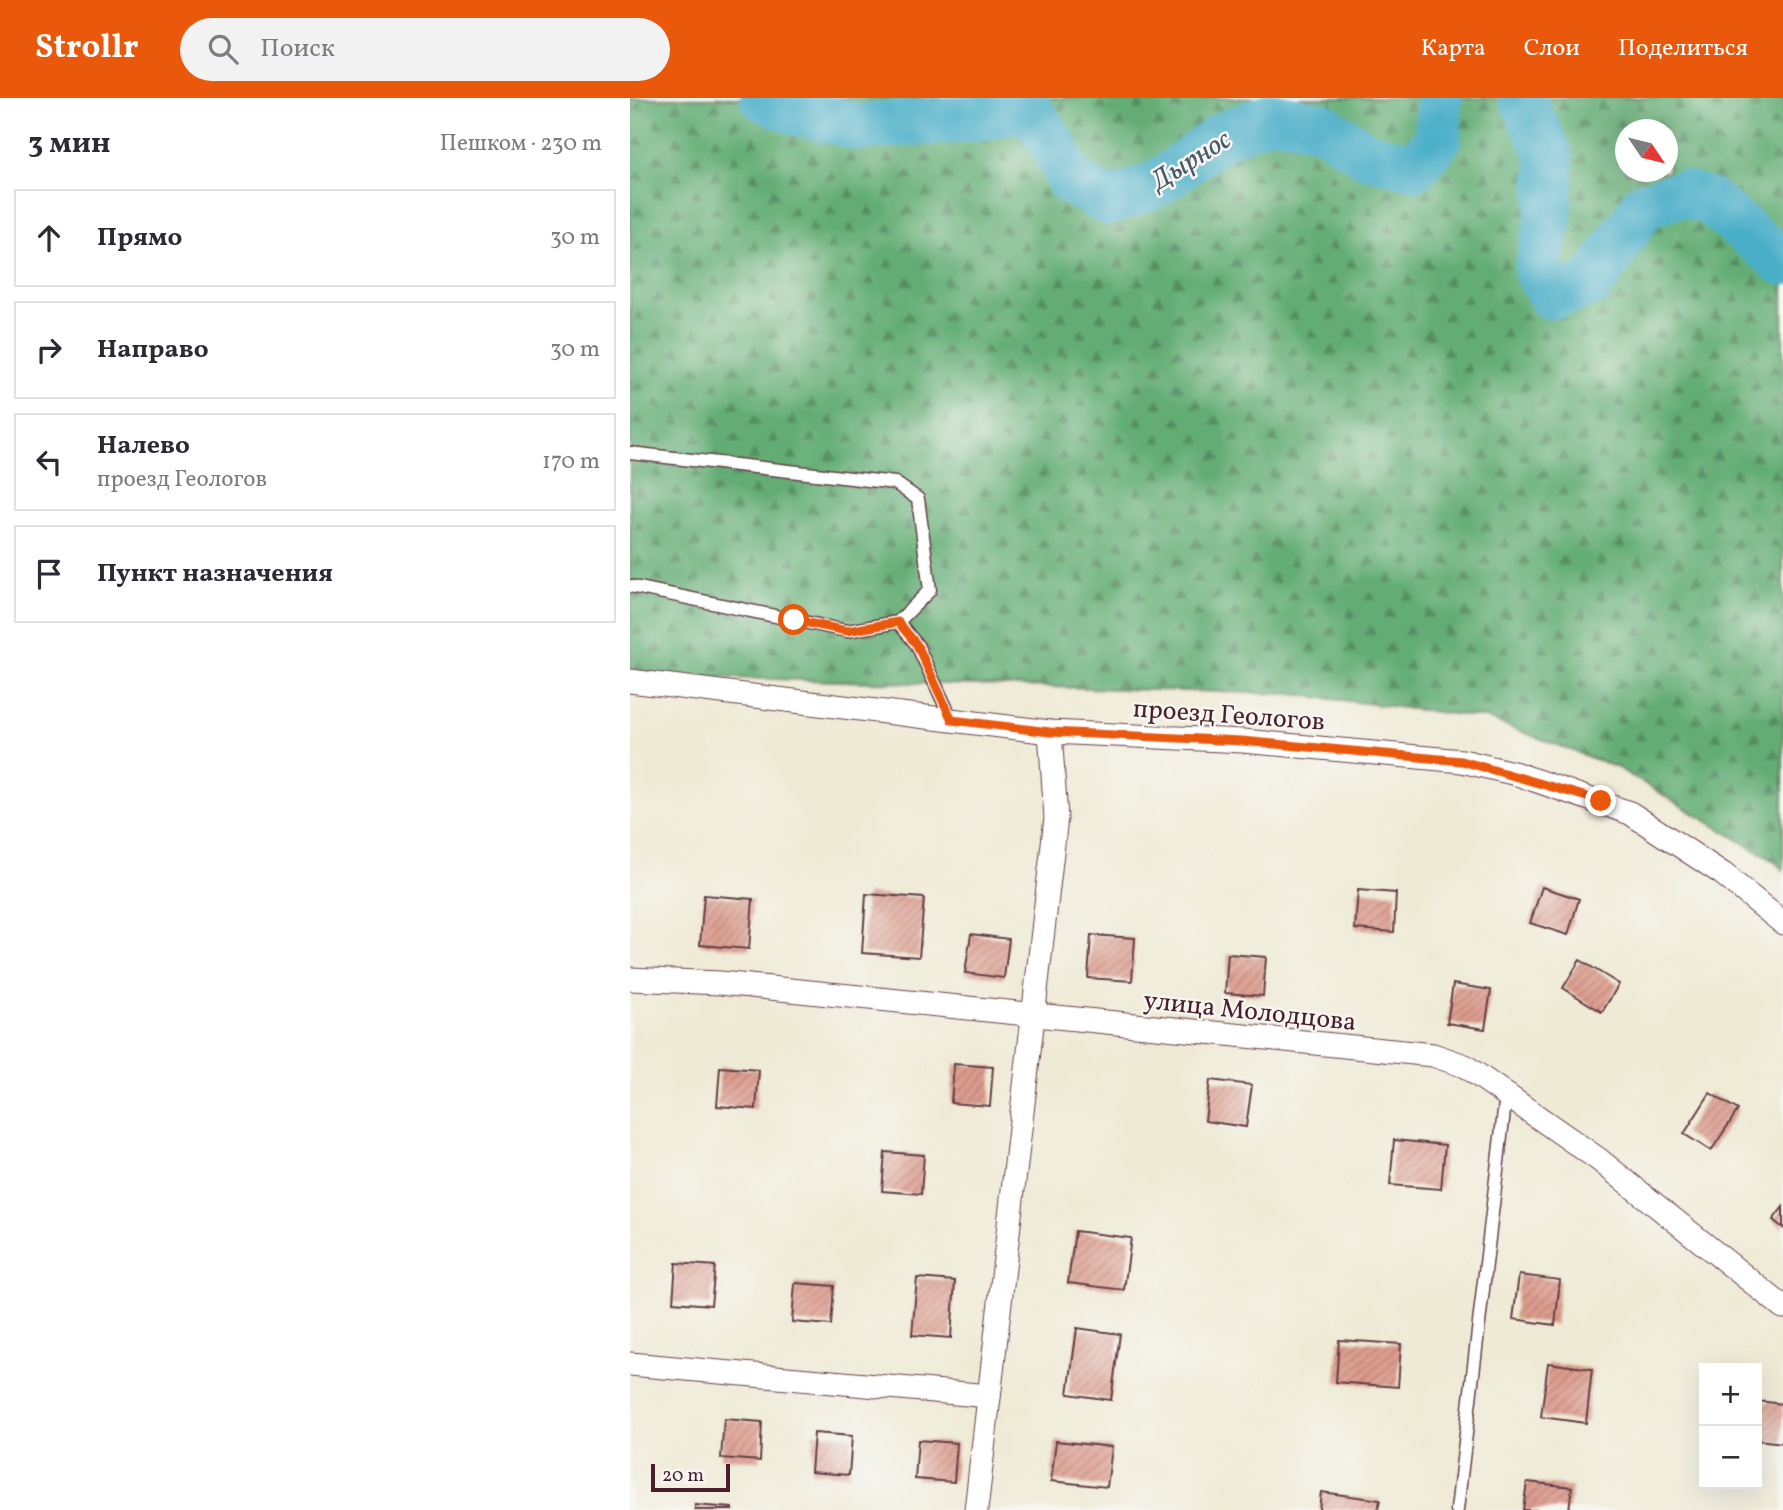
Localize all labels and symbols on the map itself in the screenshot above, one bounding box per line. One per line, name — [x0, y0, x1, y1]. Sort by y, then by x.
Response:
north arrow — [1615, 119, 1678, 182]
water label: Дырнос — [1142, 121, 1239, 202]
route start — [778, 604, 809, 635]
street label: проезд Геологов — [1132, 691, 1326, 741]
route end — [1585, 785, 1616, 816]
street label: улица Молодцова — [1142, 983, 1358, 1041]
scale bar — [651, 1461, 730, 1493]

